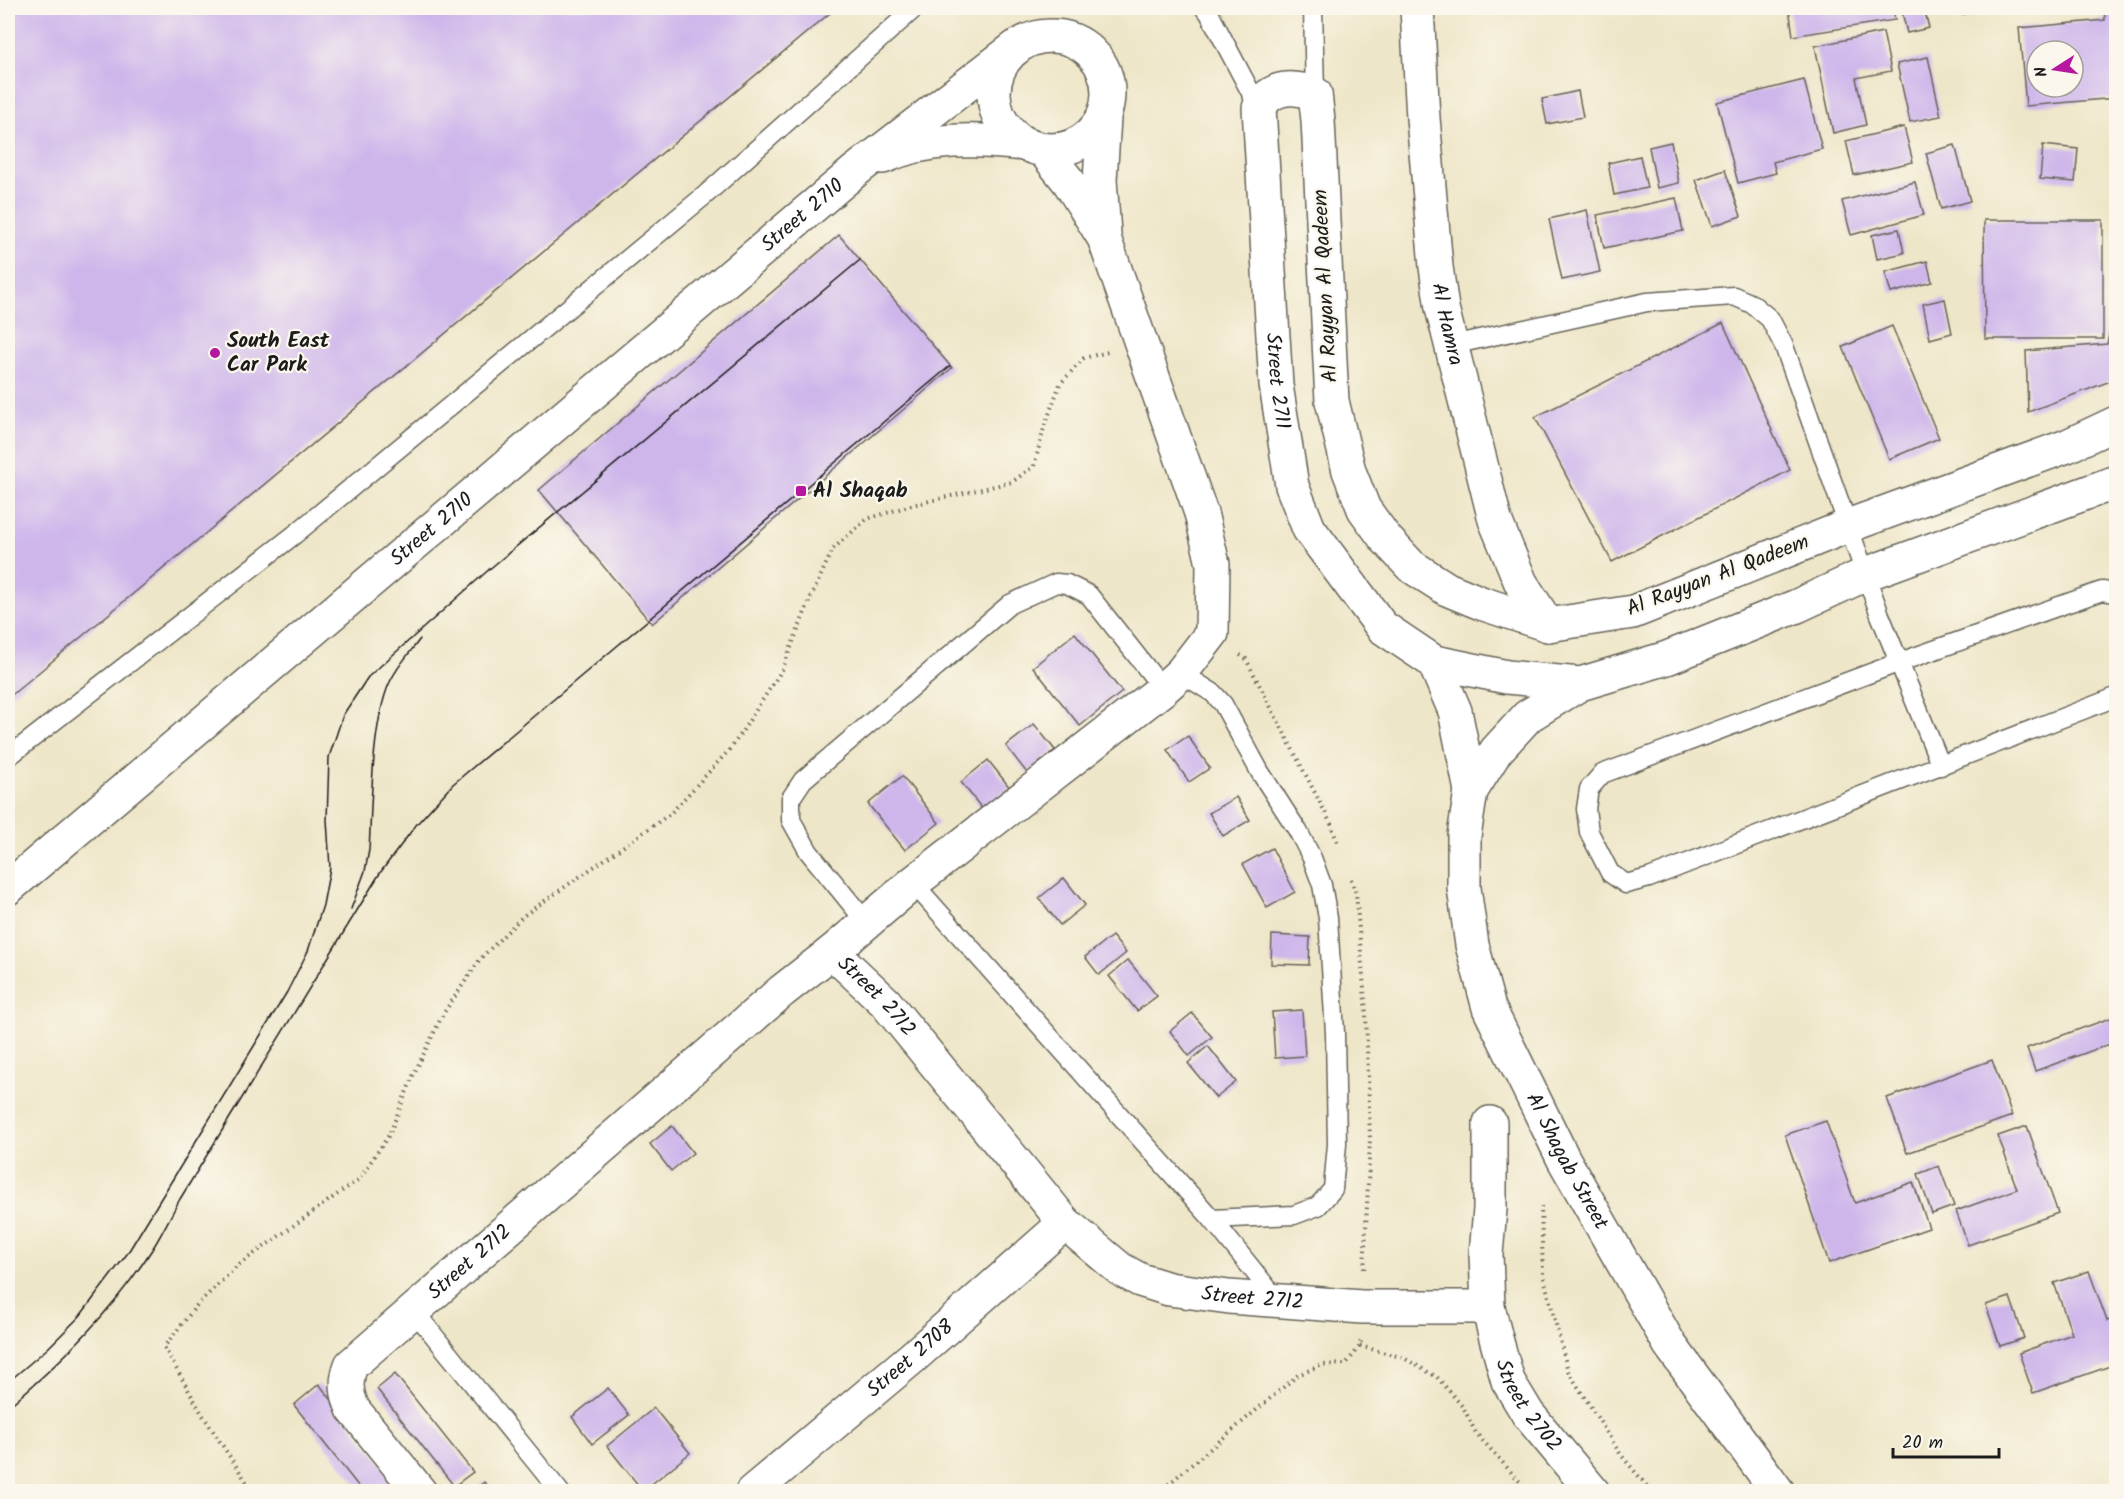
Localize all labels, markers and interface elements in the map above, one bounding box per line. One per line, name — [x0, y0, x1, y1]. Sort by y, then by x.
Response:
north arrow — [2025, 39, 2085, 99]
text: N — [2029, 64, 2055, 79]
street label: Street 2710 — [753, 170, 852, 261]
street label: Al Rayyan Al Qadeem — [1304, 189, 1348, 383]
street label: Al Hamra — [1422, 281, 1472, 369]
place label: South East Car Park — [227, 325, 330, 382]
street label: Street 2711 — [1256, 332, 1299, 432]
marker: South East Car Park — [208, 346, 222, 360]
place label: Al Shaqab — [813, 475, 908, 508]
street label: Street 2710 — [383, 484, 481, 575]
marker: Al Shaqab — [794, 484, 808, 498]
street label: Al Rayyan Al Qadeem — [1622, 526, 1814, 626]
street label: Street 2712 — [829, 948, 924, 1044]
street label: Al Shagab Street — [1517, 1087, 1618, 1237]
street label: Street 2712 — [420, 1216, 519, 1308]
street label: Street 2712 — [1199, 1277, 1305, 1319]
street label: Street 2708 — [859, 1311, 962, 1406]
street label: Street 2702 — [1486, 1355, 1570, 1460]
scale bar — [1893, 1421, 2000, 1459]
text: 20 m — [1902, 1429, 1943, 1458]

